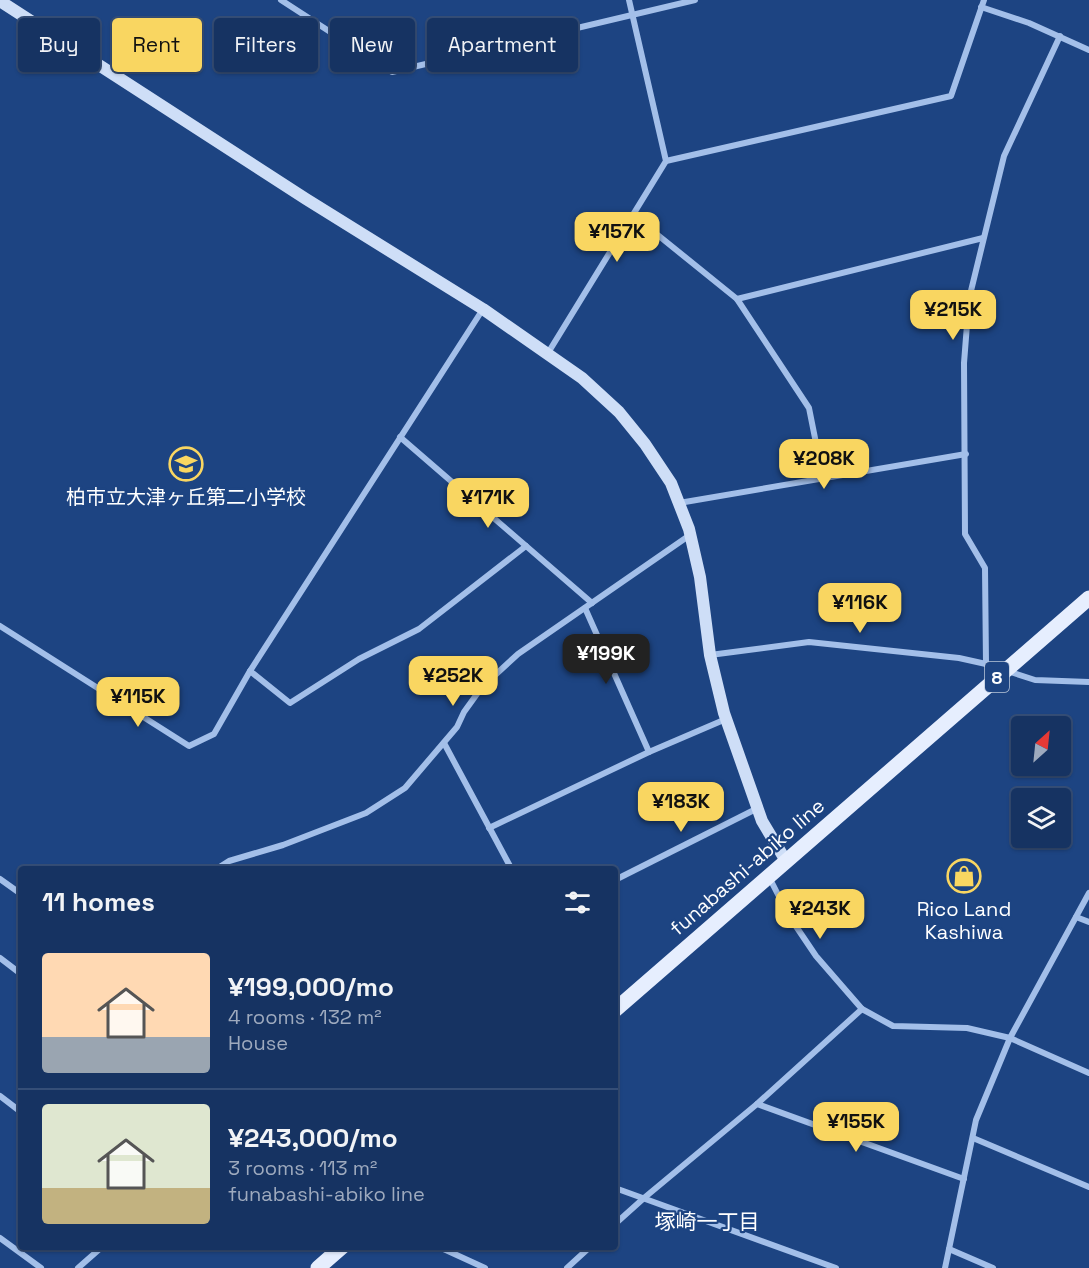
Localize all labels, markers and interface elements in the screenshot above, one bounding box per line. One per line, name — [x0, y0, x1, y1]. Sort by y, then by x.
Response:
chip: Buy — [18, 18, 100, 72]
chip: Rent — [112, 18, 202, 72]
chip: Filters — [214, 18, 318, 72]
chip: New — [330, 18, 415, 72]
chip: Apartment — [427, 18, 578, 72]
pin: ¥157K — [575, 212, 659, 263]
text: ¥157K — [589, 218, 645, 244]
pin: ¥215K — [911, 290, 995, 341]
text: ¥215K — [924, 296, 982, 322]
pin: ¥208K — [782, 439, 866, 490]
text: ¥208K — [793, 445, 855, 471]
school or university icon: 柏市立大津ヶ丘第二小学校 — [168, 446, 204, 482]
pin: ¥171K — [446, 478, 530, 529]
place label: 柏市立大津ヶ丘第二小学校 — [66, 484, 306, 510]
text: ¥171K — [461, 484, 515, 510]
pin: ¥116K — [818, 583, 902, 634]
text: ¥116K — [832, 589, 888, 615]
pin: ¥199K — [564, 634, 648, 685]
text: ¥199K — [577, 640, 635, 666]
pin: ¥252K — [411, 656, 495, 707]
text: ¥252K — [423, 662, 483, 688]
road number: 8 — [985, 662, 1009, 692]
pin: ¥115K — [96, 677, 180, 728]
text: ¥115K — [111, 683, 166, 709]
north arrow — [1011, 716, 1071, 776]
map controls — [1011, 716, 1071, 848]
pin: ¥183K — [639, 782, 723, 833]
text: ¥183K — [652, 788, 710, 814]
button: layers — [1011, 788, 1071, 848]
street label: funabashi-abiko line — [664, 793, 830, 941]
shop icon: Rico Land Kashiwa — [946, 858, 982, 894]
text: 11 homes — [42, 885, 155, 919]
icon: filters — [561, 886, 594, 919]
pin: ¥243K — [778, 889, 862, 940]
text: ¥243K — [789, 895, 851, 921]
place label: Rico Land Kashiwa — [917, 896, 1011, 945]
text: ¥199,000/mo — [228, 970, 394, 1004]
icon: home — [90, 977, 162, 1049]
text: 4 rooms · 132 m² — [228, 1004, 381, 1030]
text: House — [228, 1030, 288, 1056]
pin: ¥155K — [814, 1102, 898, 1153]
text: ¥155K — [827, 1108, 885, 1134]
text: ¥243,000/mo — [228, 1121, 398, 1155]
icon: home — [90, 1128, 162, 1200]
text: 3 rooms · 113 m² — [228, 1155, 377, 1181]
text: funabashi-abiko line — [228, 1181, 425, 1207]
district label: 塚崎一丁目 — [655, 1208, 760, 1235]

